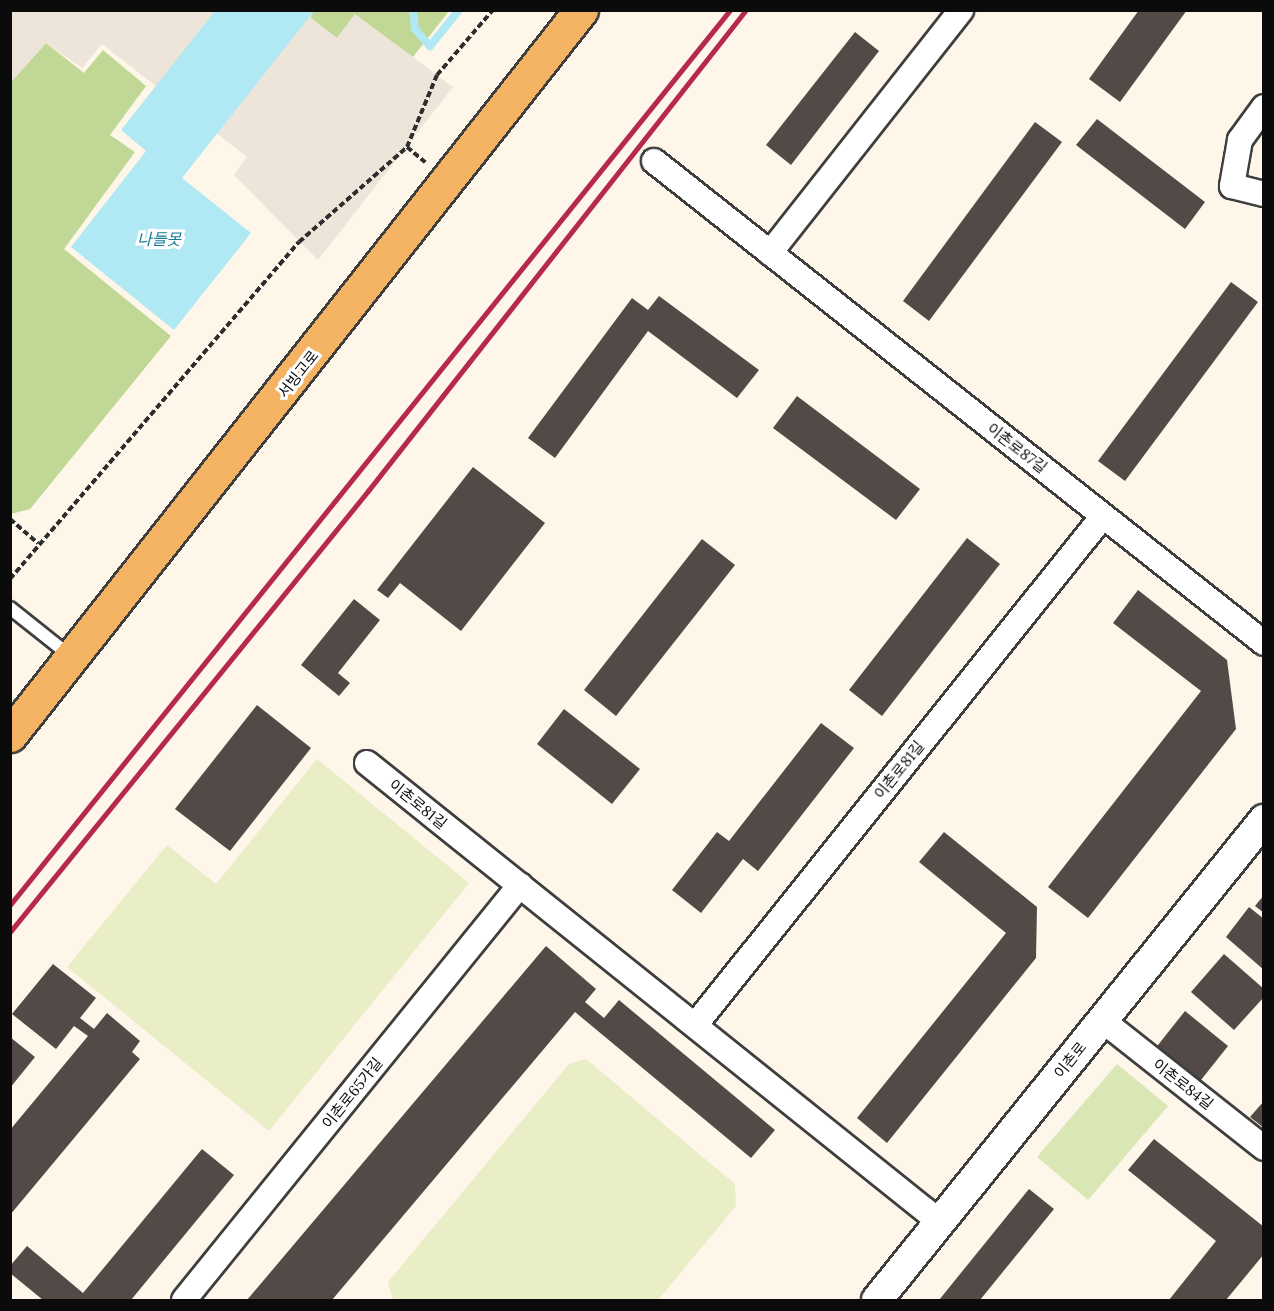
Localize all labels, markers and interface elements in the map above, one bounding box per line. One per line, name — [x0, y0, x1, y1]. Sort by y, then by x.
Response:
water label: 나들못 — [137, 229, 181, 249]
street label: 서빙고로 — [274, 347, 322, 401]
street label: 이촌로87길 — [984, 419, 1050, 477]
street label: 이촌로81길 — [870, 737, 928, 803]
street label: 이촌로81길 — [385, 775, 451, 833]
street label: 이촌로 — [1050, 1038, 1090, 1082]
street label: 이촌로65가길 — [318, 1054, 386, 1132]
street label: 이촌로84길 — [1149, 1055, 1217, 1113]

